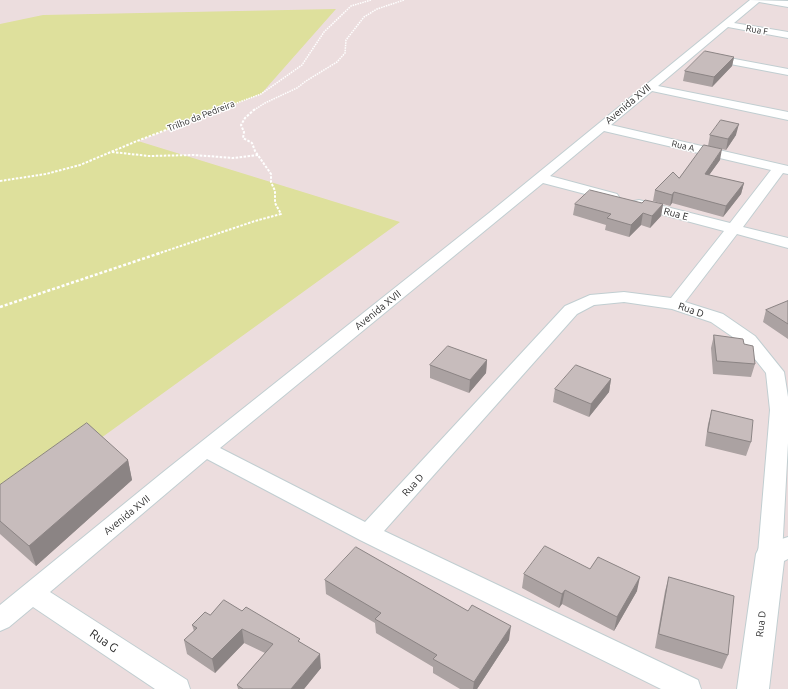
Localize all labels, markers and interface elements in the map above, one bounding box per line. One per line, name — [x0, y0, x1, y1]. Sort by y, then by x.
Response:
street label: Rua F — [745, 23, 769, 37]
street label: Avenida XVII — [603, 81, 653, 127]
street label: Trilho da Pedreira — [166, 98, 236, 134]
street label: Rua A — [670, 138, 696, 154]
street label: Rua E — [662, 205, 690, 223]
street label: Avenida XVII — [352, 288, 404, 332]
street label: Rua D — [677, 300, 705, 320]
street label: Rua D — [400, 471, 426, 499]
street label: Avenida XVII — [101, 493, 153, 537]
street label: Rua D — [753, 610, 769, 638]
street label: Rua G — [87, 626, 121, 656]

